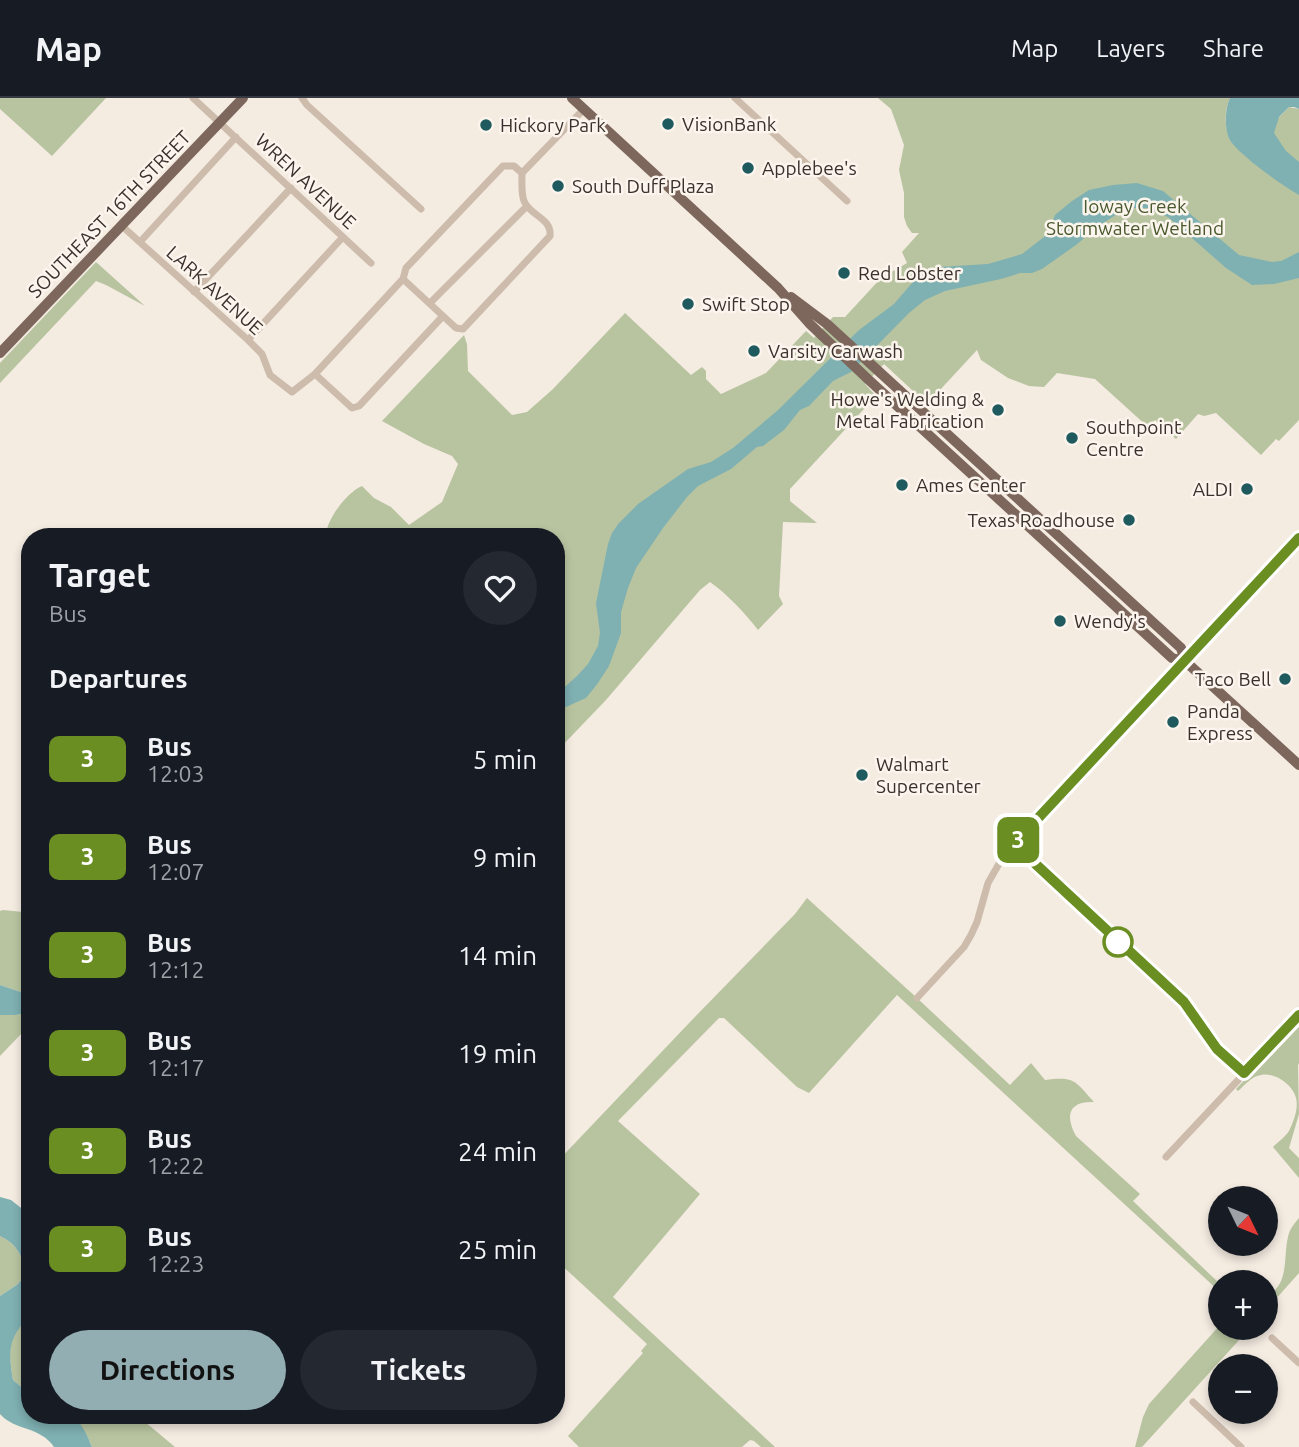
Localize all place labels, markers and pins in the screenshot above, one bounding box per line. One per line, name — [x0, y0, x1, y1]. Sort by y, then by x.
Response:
place label: VisionBank — [682, 113, 777, 135]
place label: Hickory Park — [500, 114, 606, 136]
marker: VisionBank — [660, 116, 676, 132]
marker: Hickory Park — [478, 117, 494, 133]
place label: Applebee's — [762, 157, 857, 179]
marker: Applebee's — [740, 160, 756, 176]
place label: South Duff Plaza — [572, 175, 714, 197]
marker: South Duff Plaza — [550, 178, 566, 194]
place label: Red Lobster — [858, 262, 961, 284]
marker: Red Lobster — [836, 265, 852, 281]
place label: Swift Stop — [702, 293, 790, 315]
marker: Swift Stop — [680, 296, 696, 312]
place label: Varsity Carwash — [768, 340, 903, 362]
marker: Varsity Carwash — [746, 343, 762, 359]
place label: Howe's Welding & Metal Fabrication — [830, 388, 985, 432]
marker: Howe's Welding & Metal Fabrication — [990, 402, 1006, 418]
place label: Southpoint Centre — [1086, 416, 1182, 460]
marker: Southpoint Centre — [1064, 430, 1080, 446]
place label: Ames Center — [916, 474, 1026, 496]
marker: Ames Center — [894, 477, 910, 493]
place label: ALDI — [1193, 478, 1233, 500]
marker: ALDI — [1239, 481, 1255, 497]
place label: Texas Roadhouse — [968, 509, 1115, 531]
marker: Texas Roadhouse — [1121, 512, 1137, 528]
place label: Wendy's — [1074, 610, 1146, 632]
marker: Wendy's — [1052, 613, 1068, 629]
place label: Taco Bell — [1195, 668, 1271, 690]
marker: Taco Bell — [1277, 671, 1293, 687]
place label: Panda Express — [1187, 700, 1253, 744]
marker: Panda Express — [1165, 714, 1181, 730]
place label: Walmart Supercenter — [876, 753, 981, 797]
marker: Walmart Supercenter — [854, 767, 870, 783]
unlabelled marker — [1103, 927, 1133, 957]

